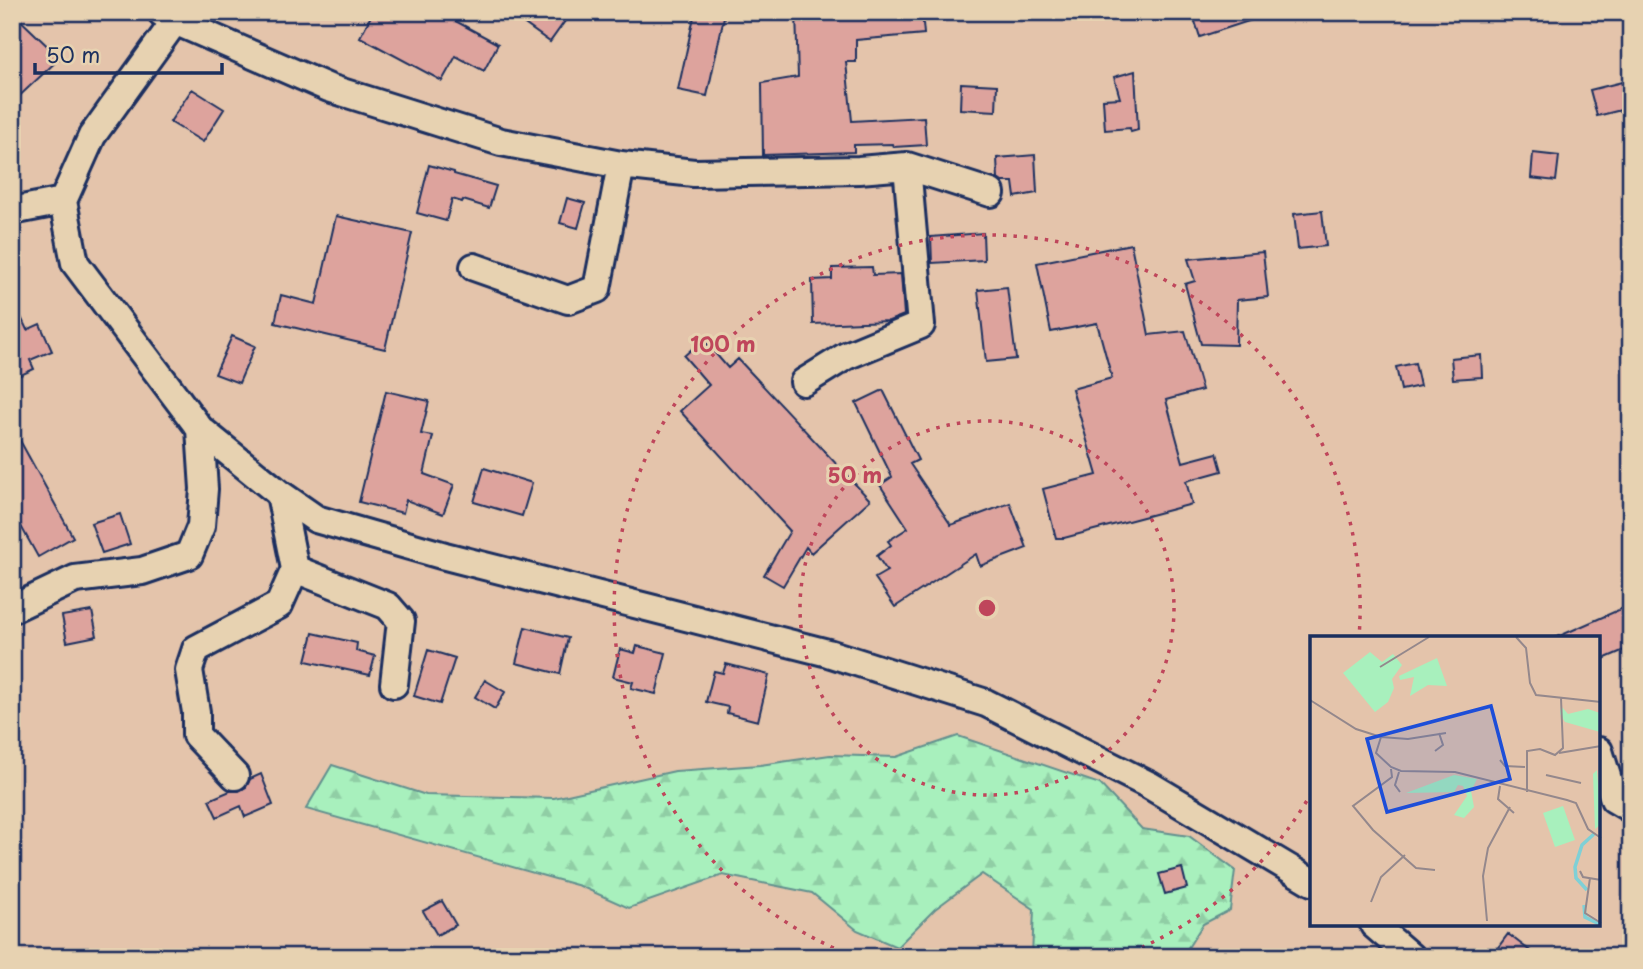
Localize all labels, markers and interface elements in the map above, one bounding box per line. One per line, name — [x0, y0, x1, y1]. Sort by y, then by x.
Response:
scale bar — [35, 32, 222, 76]
text: 50 m — [46, 38, 100, 70]
text: 100 m — [690, 327, 756, 359]
text: 50 m — [828, 458, 882, 490]
centre of rings — [975, 596, 999, 620]
inset map — [1310, 636, 1601, 927]

